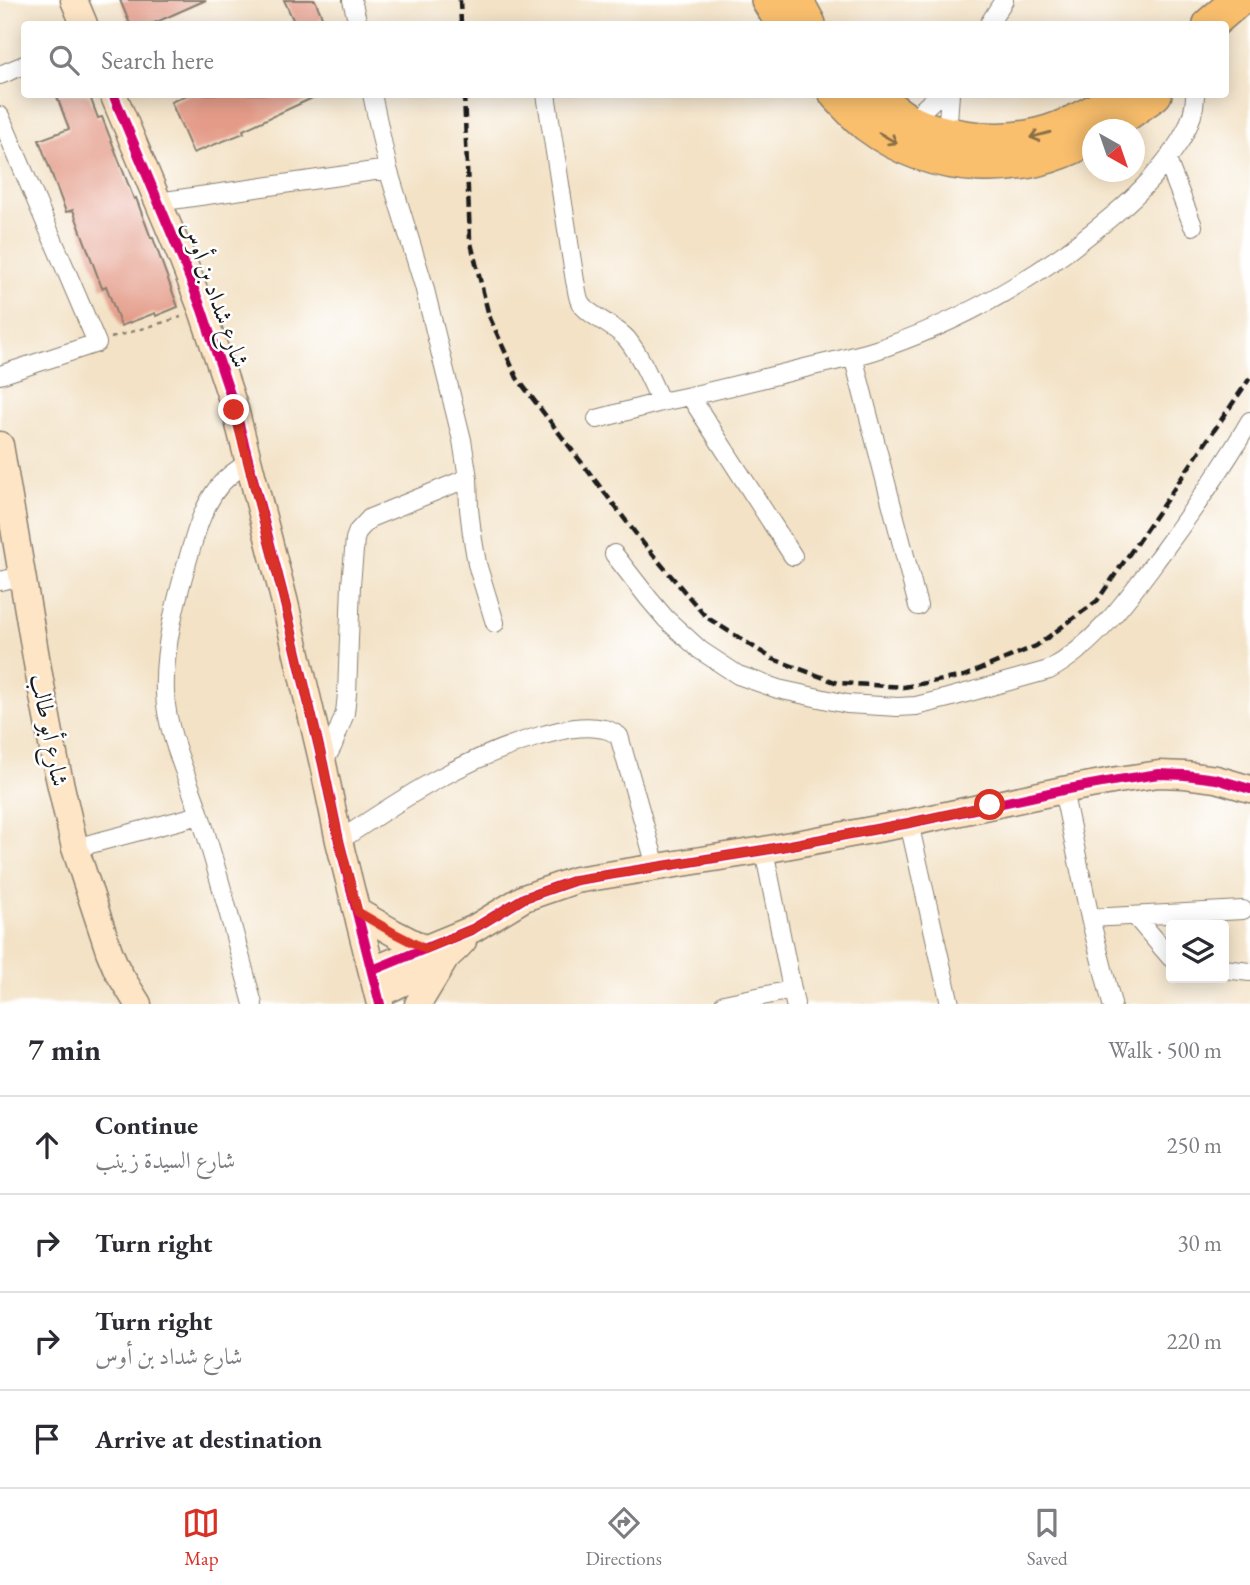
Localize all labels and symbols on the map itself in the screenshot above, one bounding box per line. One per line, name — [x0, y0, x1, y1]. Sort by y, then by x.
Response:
north arrow — [1082, 119, 1145, 182]
one-way arrow — [1029, 129, 1052, 142]
one-way arrow — [878, 131, 898, 145]
street label: شارع شداد بن أوس — [170, 216, 258, 373]
route end — [218, 394, 249, 425]
street label: شارع أبو طالب — [19, 671, 77, 790]
route start — [974, 789, 1005, 820]

